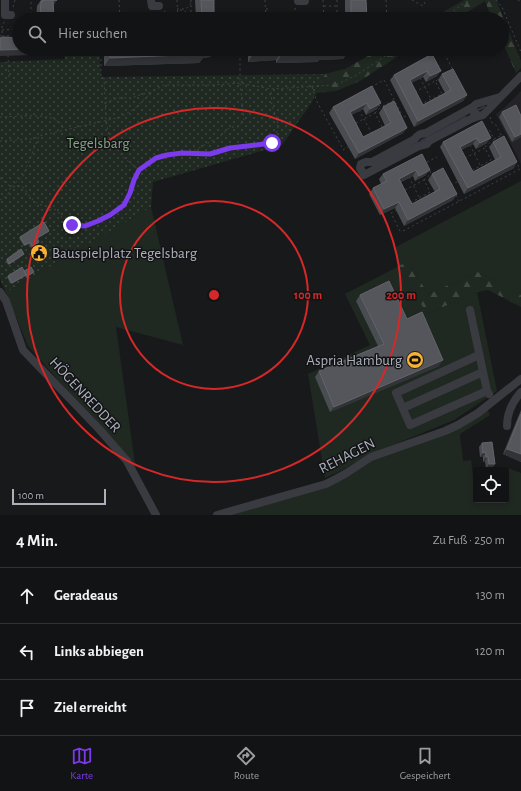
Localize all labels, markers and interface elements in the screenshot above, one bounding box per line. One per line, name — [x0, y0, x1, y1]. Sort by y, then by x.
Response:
search box — [12, 12, 509, 56]
icon: search — [26, 23, 48, 45]
text: Hier suchen — [58, 26, 128, 41]
route start — [263, 134, 281, 152]
park label: Tegelsbarg — [66, 136, 130, 151]
route end — [63, 216, 81, 234]
public building icon: Bauspielplatz Tegelsbarg — [29, 243, 49, 263]
place label: Bauspielplatz Tegelsbarg — [52, 246, 198, 261]
centre of rings — [207, 288, 221, 302]
text: 100 m — [294, 289, 322, 301]
text: 200 m — [386, 289, 416, 301]
sports icon: Aspria Hamburg — [405, 350, 425, 370]
street label: HÖGENREDDER — [47, 353, 125, 435]
place label: Aspria Hamburg — [306, 353, 403, 368]
street label: REHAGEN — [317, 436, 377, 476]
map controls — [473, 467, 509, 503]
button: locate — [473, 467, 509, 503]
scale bar — [12, 487, 106, 506]
text: 100 m — [18, 490, 44, 501]
text: 4 Min. — [16, 532, 58, 549]
text: Zu Fuß · 250 m — [433, 534, 505, 547]
icon: ahead — [16, 585, 38, 607]
text: Geradeaus — [54, 588, 118, 603]
text: 130 m — [476, 589, 505, 602]
icon: left — [16, 641, 38, 663]
text: Links abbiegen — [54, 644, 144, 659]
text: 120 m — [475, 645, 505, 658]
icon: arrive — [16, 697, 38, 719]
text: Ziel erreicht — [54, 700, 127, 715]
tab: Karte — [70, 745, 93, 782]
tab: Route — [234, 745, 259, 782]
tab: Gespeichert — [400, 745, 451, 782]

